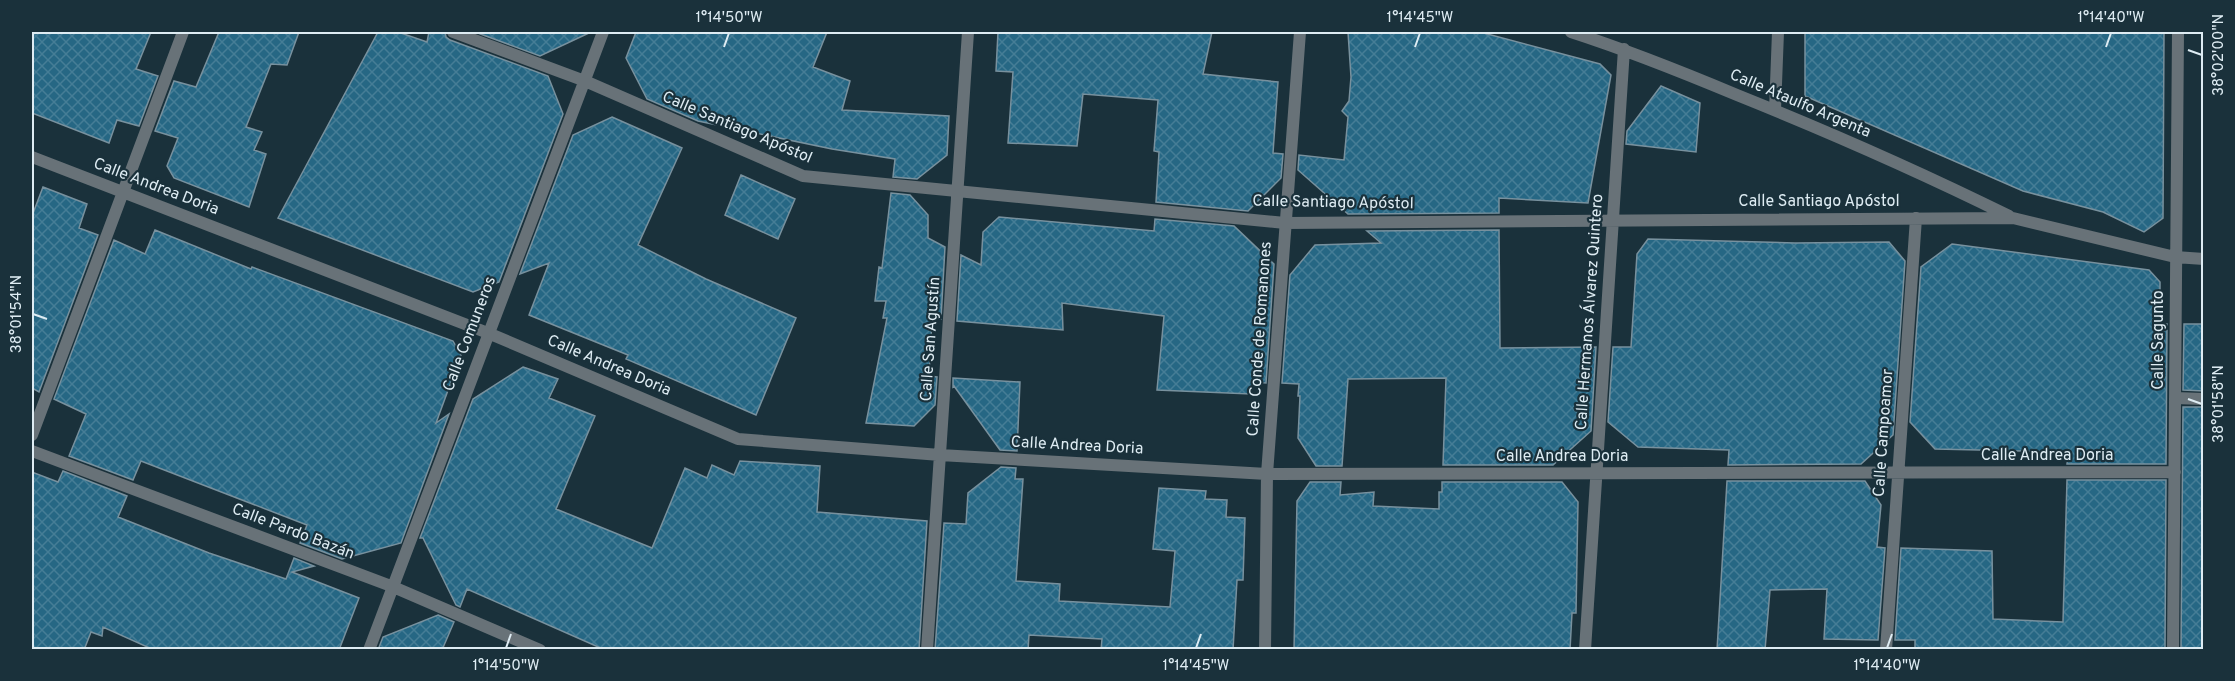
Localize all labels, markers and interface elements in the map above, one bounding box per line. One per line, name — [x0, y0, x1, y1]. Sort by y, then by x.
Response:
text: 1°14'50"W — [695, 9, 763, 28]
text: 1°14'45"W — [1387, 9, 1453, 28]
text: 1°14'40"W — [2077, 9, 2145, 28]
text: 38°02'00"N — [2210, 14, 2229, 96]
street label: Calle Ataulfo Argenta — [1726, 65, 1874, 143]
street label: Calle Santiago Apóstol — [659, 87, 815, 169]
street label: Calle Andrea Doria — [90, 154, 222, 220]
street label: Calle Santiago Apóstol — [1252, 192, 1414, 214]
street label: Calle Santiago Apóstol — [1738, 192, 1900, 212]
street label: Calle Hermanos Álvarez Quintero — [1570, 193, 1608, 431]
street label: Calle Conde de Romanones — [1243, 241, 1277, 437]
street label: Calle Comuneros — [439, 274, 501, 394]
text: 38°01'54"N — [8, 275, 27, 353]
street label: Calle San Agustín — [917, 276, 945, 402]
street label: Calle Sagunto — [2149, 290, 2169, 390]
street label: Calle Andrea Doria — [544, 331, 674, 401]
text: 38°01'58"N — [2210, 365, 2229, 443]
street label: Calle Campoamor — [1870, 368, 1898, 498]
street label: Calle Andrea Doria — [1010, 433, 1144, 459]
street label: Calle Andrea Doria — [1981, 446, 2113, 466]
street label: Calle Andrea Doria — [1496, 447, 1628, 467]
street label: Calle Pardo Bazán — [229, 499, 357, 565]
text: 1°14'50"W — [472, 657, 540, 676]
text: 1°14'45"W — [1163, 657, 1229, 676]
text: 1°14'40"W — [1853, 657, 1921, 676]

